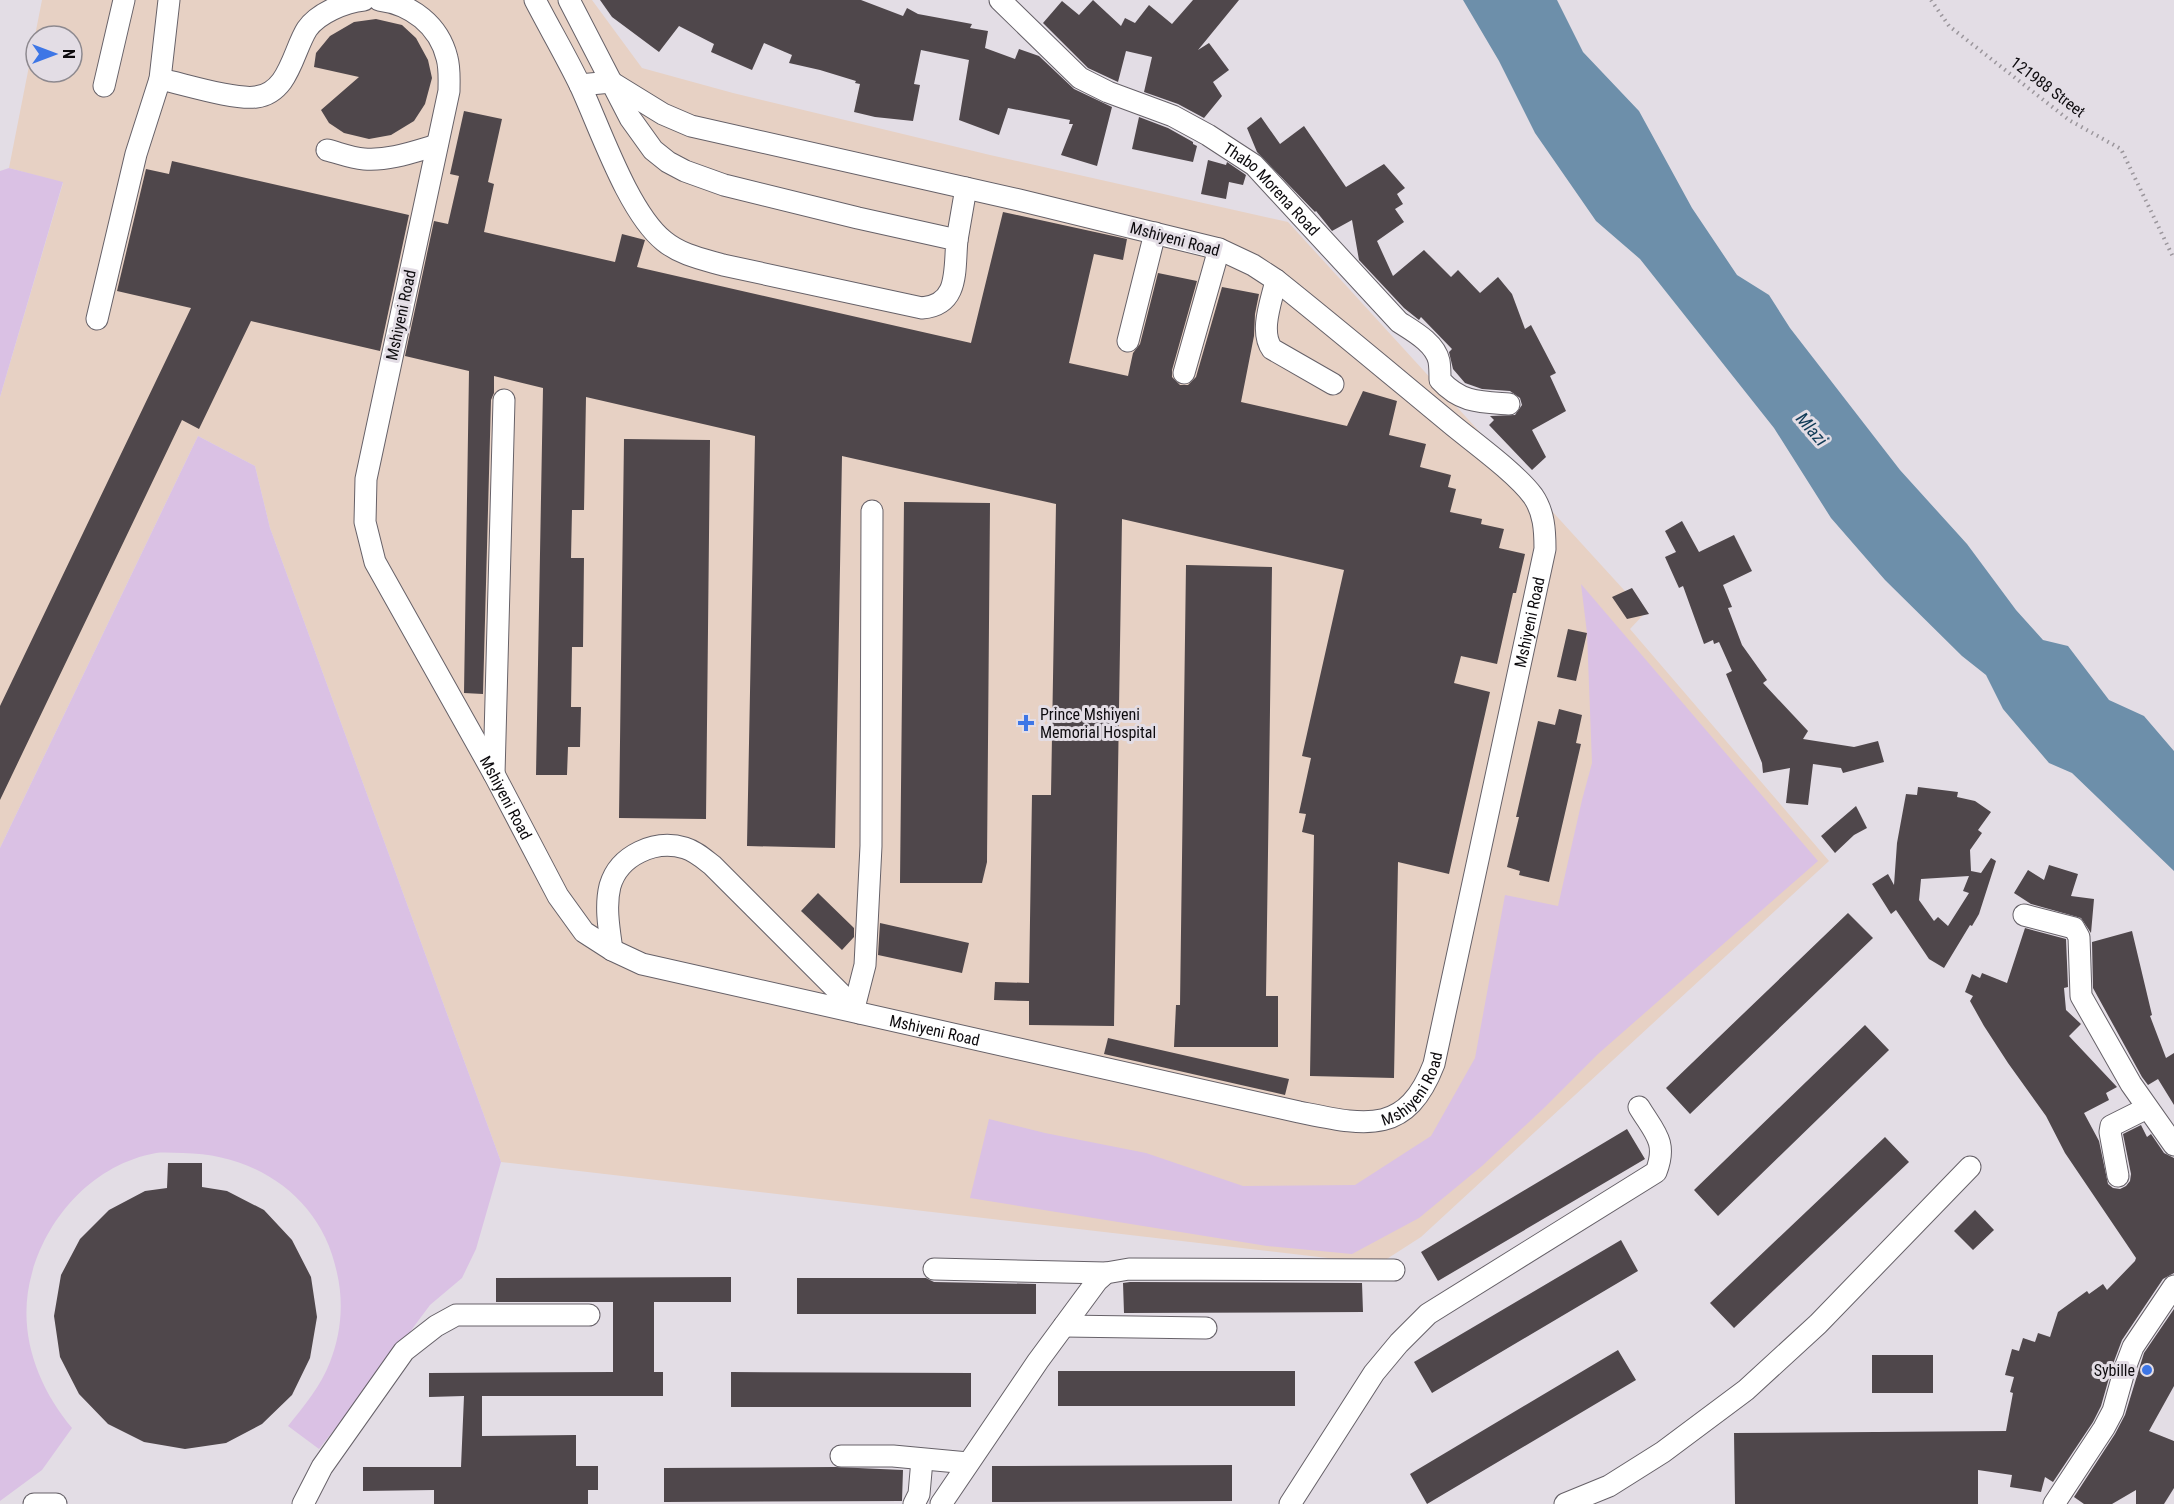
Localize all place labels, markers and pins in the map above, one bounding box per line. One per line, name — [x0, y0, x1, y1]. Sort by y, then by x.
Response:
place label: Prince Mshiyeni Memorial Hospital — [1040, 705, 1156, 742]
marker: Prince Mshiyeni Memorial Hospital — [1017, 714, 1035, 732]
place label: Sybille — [2094, 1361, 2135, 1380]
marker: Sybille — [2140, 1363, 2154, 1377]

